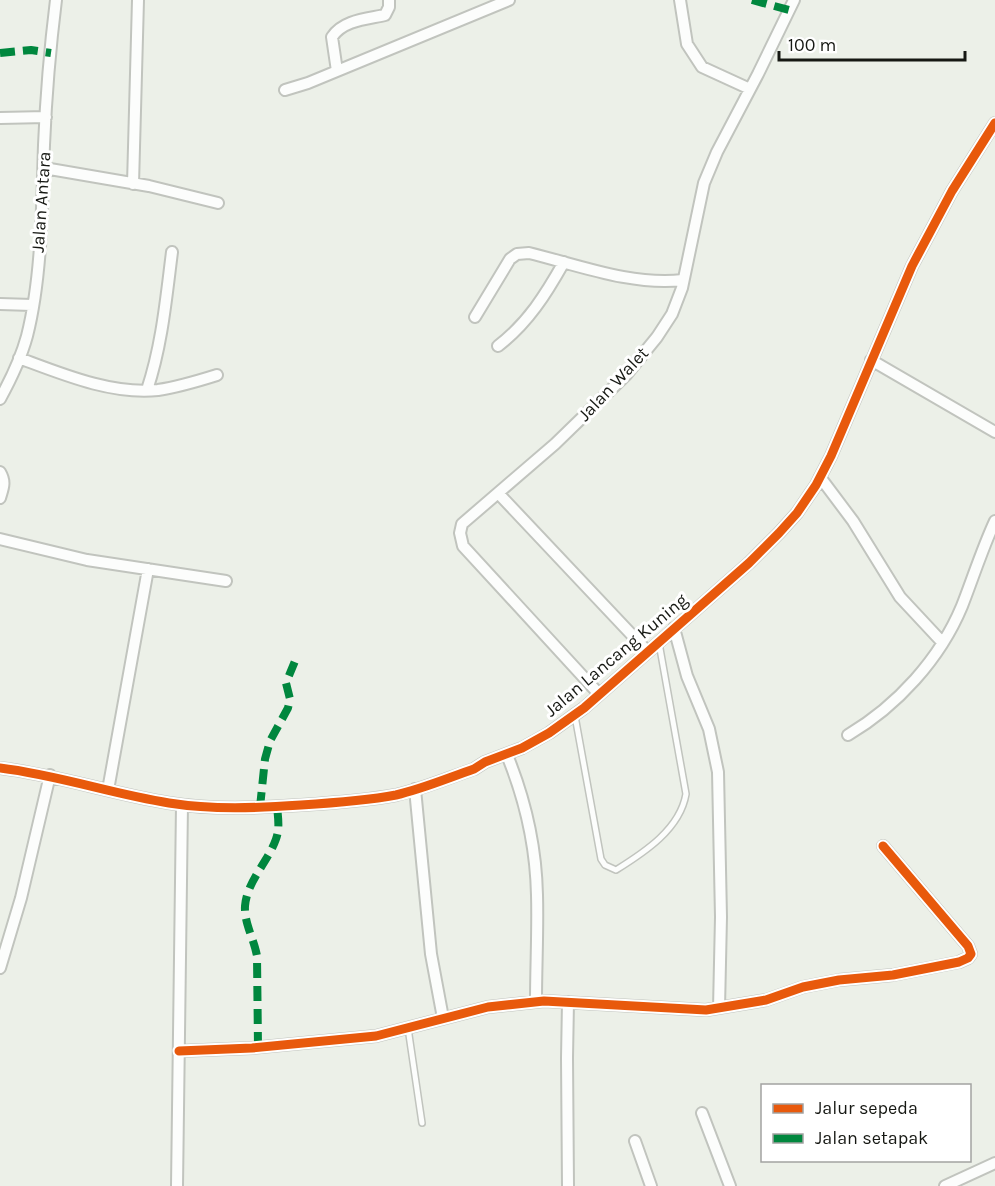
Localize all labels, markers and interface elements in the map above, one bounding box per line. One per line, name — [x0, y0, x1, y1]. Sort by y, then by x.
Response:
scale bar — [779, 24, 965, 62]
text: 100 m — [788, 34, 836, 56]
street label: Jalan Antara — [26, 151, 56, 253]
street label: Jalan Walet — [573, 342, 653, 426]
street label: Jalan Lancang Kuning — [540, 589, 692, 721]
legend — [761, 1084, 971, 1162]
text: Jalur sepeda — [815, 1097, 918, 1119]
text: Jalan setapak — [815, 1127, 928, 1149]

